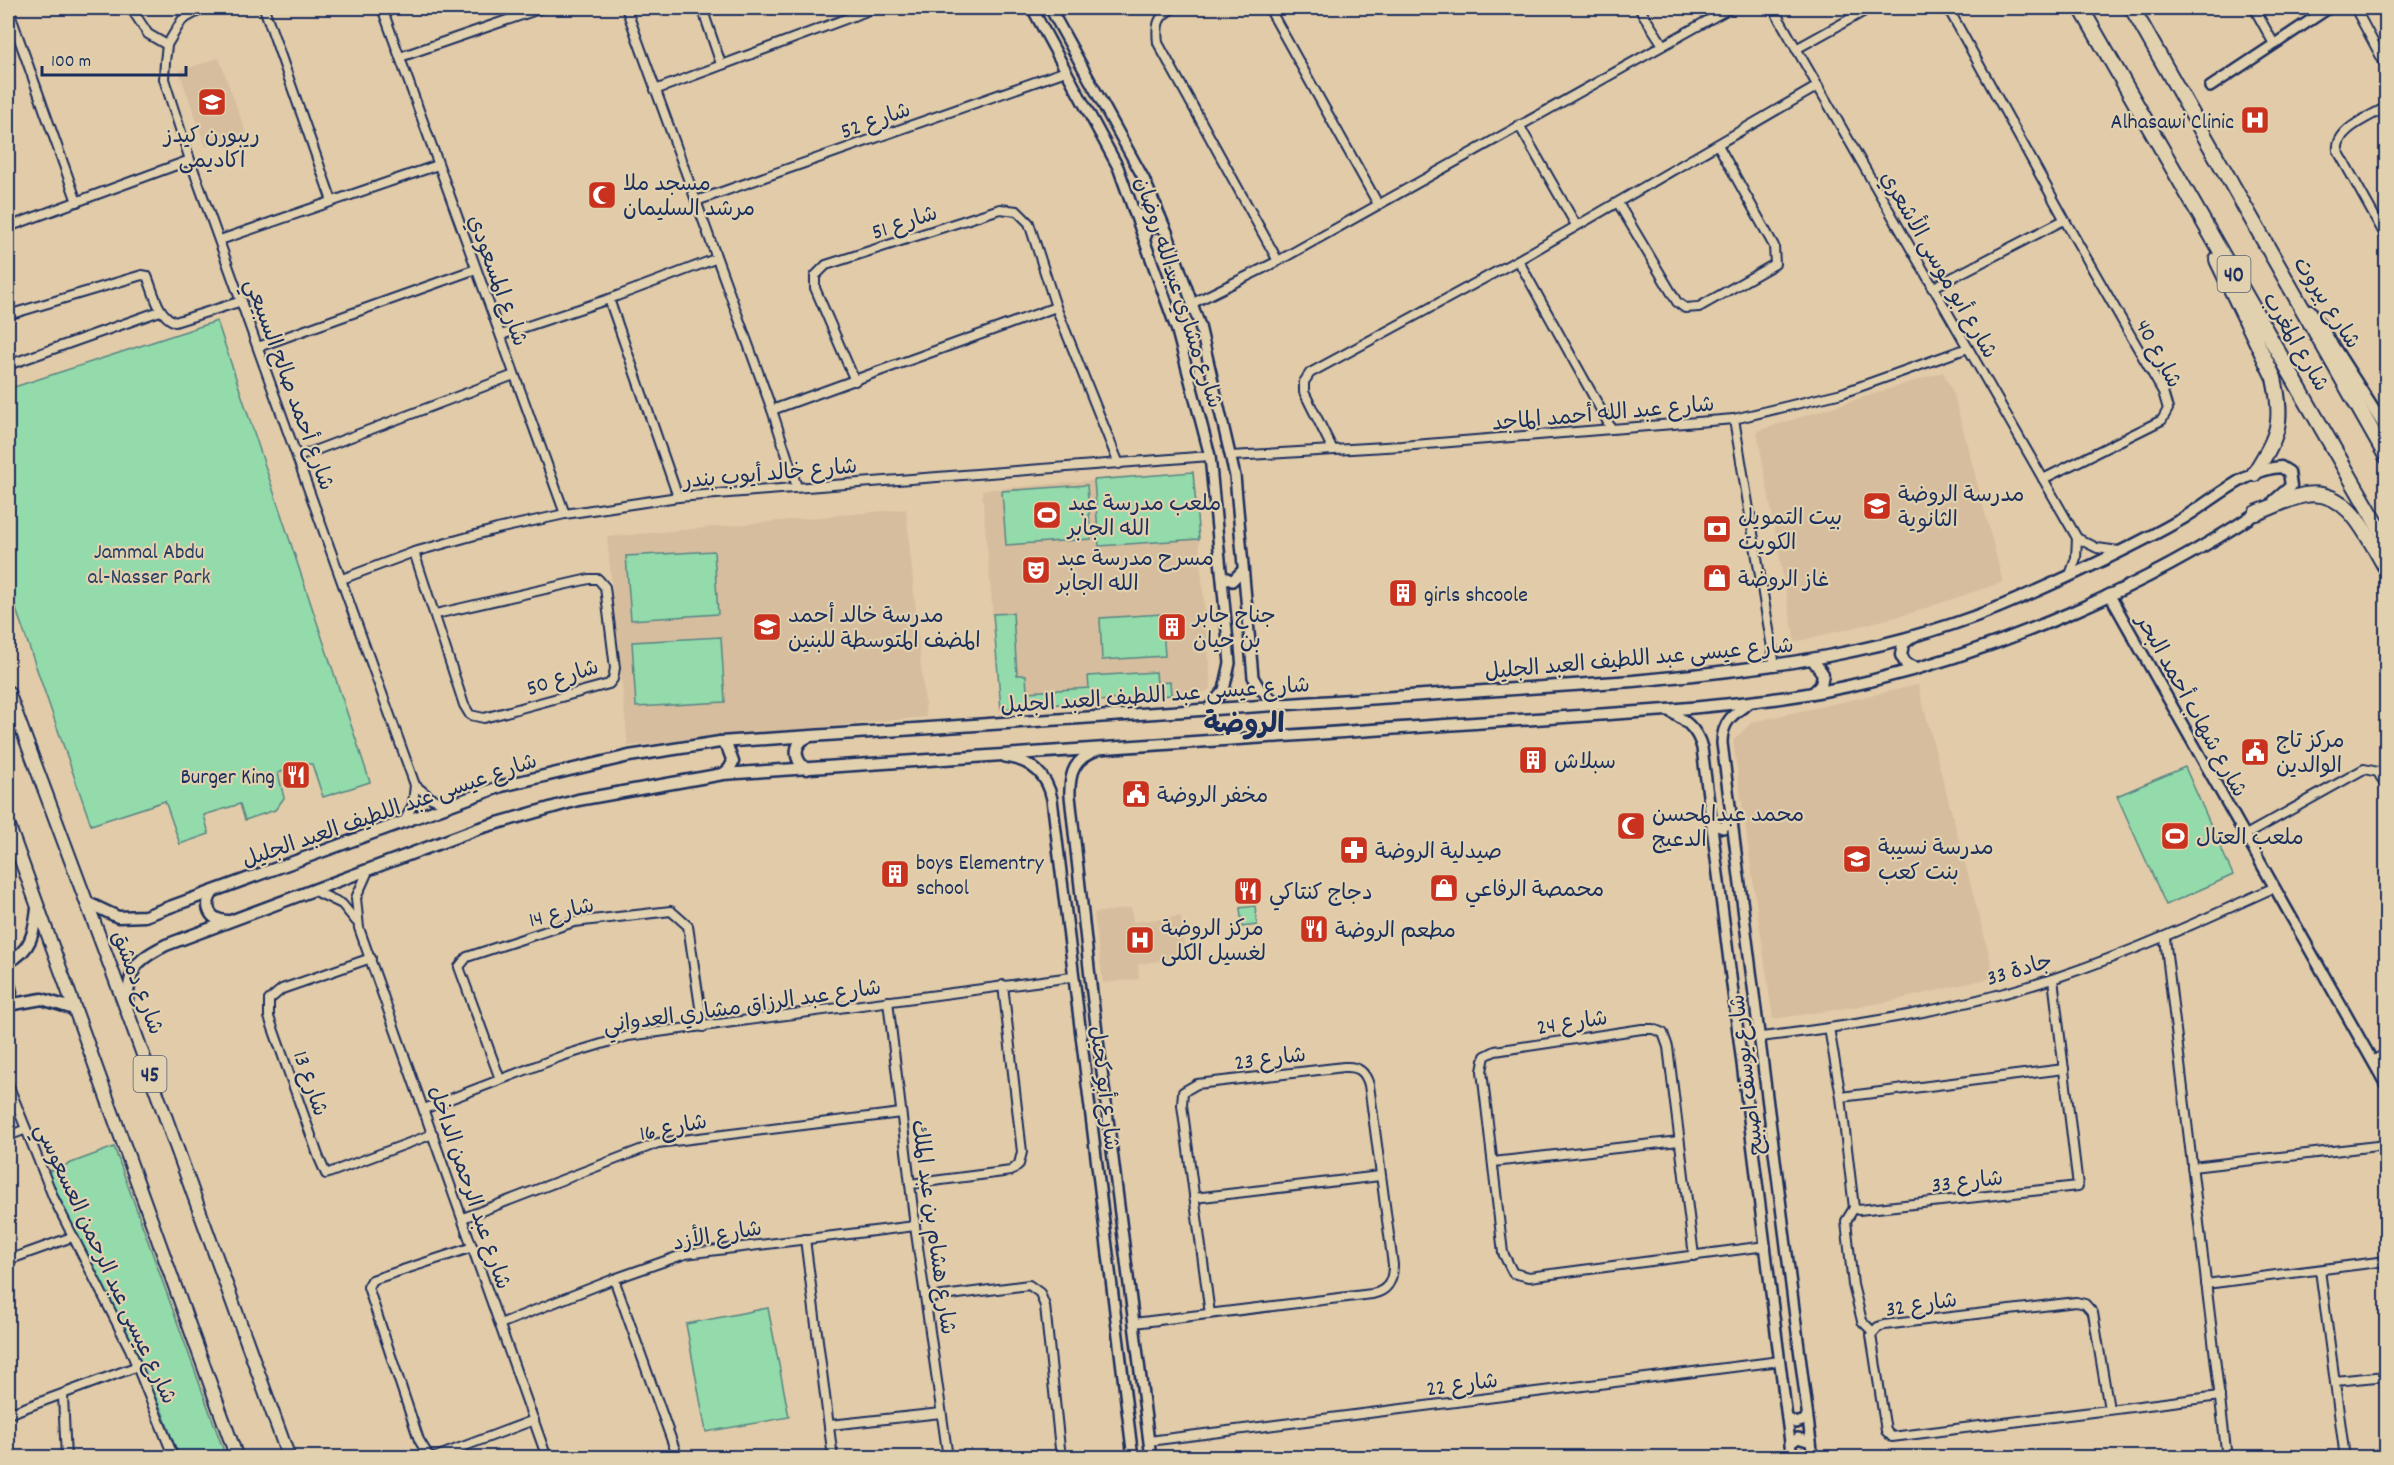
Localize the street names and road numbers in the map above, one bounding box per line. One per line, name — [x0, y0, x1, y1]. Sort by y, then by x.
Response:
street label: شارع 52 — [837, 96, 915, 149]
street label: شارع أبو موسى الأشعري — [1871, 165, 2006, 365]
street label: شارع مشاري عبدالله روضان — [1125, 173, 1229, 413]
street label: شارع 51 — [868, 199, 942, 250]
street label: شارع المسعودي — [458, 211, 534, 351]
street label: شارع بيروت — [2284, 252, 2366, 356]
road number: 40 — [2218, 256, 2250, 292]
street label: شارع أحمد صالح السبيعي — [234, 275, 341, 496]
street label: شارع المغرب — [2253, 287, 2335, 398]
street label: شارع 40 — [2126, 315, 2188, 394]
street label: شارع عبد الله أحمد الماجد — [1491, 389, 1716, 441]
street label: شارع خالد أيوب بندر — [680, 451, 859, 499]
street label: شارع شهاب أحمد البحر — [2126, 607, 2254, 804]
street label: شارع عيسى عبد اللطيف العبد الجليل — [1483, 632, 1795, 689]
street label: شارع 50 — [523, 653, 603, 706]
street label: شارع عيسى عبد اللطيف العبد الجليل — [999, 671, 1311, 724]
street label: شارع عيسى عبد اللطيف العبد الجليل — [238, 747, 542, 877]
street label: شارع 14 — [526, 891, 598, 937]
street label: شارع دمشق — [102, 927, 170, 1040]
street label: جادة 33 — [1983, 947, 2057, 996]
street label: شارع عبد الرزاق مشاري العدواني — [602, 974, 884, 1044]
street label: شارع يوسف اصبيح — [1723, 992, 1774, 1157]
street label: شارع 24 — [1535, 1004, 1610, 1045]
street label: شارع أبو كحيل — [1080, 1024, 1127, 1153]
street label: شارع 23 — [1233, 1041, 1308, 1080]
street label: شارع 13 — [283, 1047, 334, 1121]
road number: 45 — [134, 1056, 166, 1092]
street label: شارع عبد الرحمن الداخل — [418, 1082, 517, 1294]
street label: شارع 16 — [637, 1108, 710, 1151]
street label: شارع هشام بن عبد الملك — [901, 1118, 962, 1337]
street label: شارع عيسى عبد الرحمن العسعوسي — [24, 1119, 183, 1410]
street label: شارع 33 — [1930, 1164, 2005, 1203]
street label: شارع الأزد — [670, 1211, 765, 1261]
street label: شارع 32 — [1884, 1286, 1959, 1327]
street label: شارع 22 — [1425, 1367, 1500, 1406]

